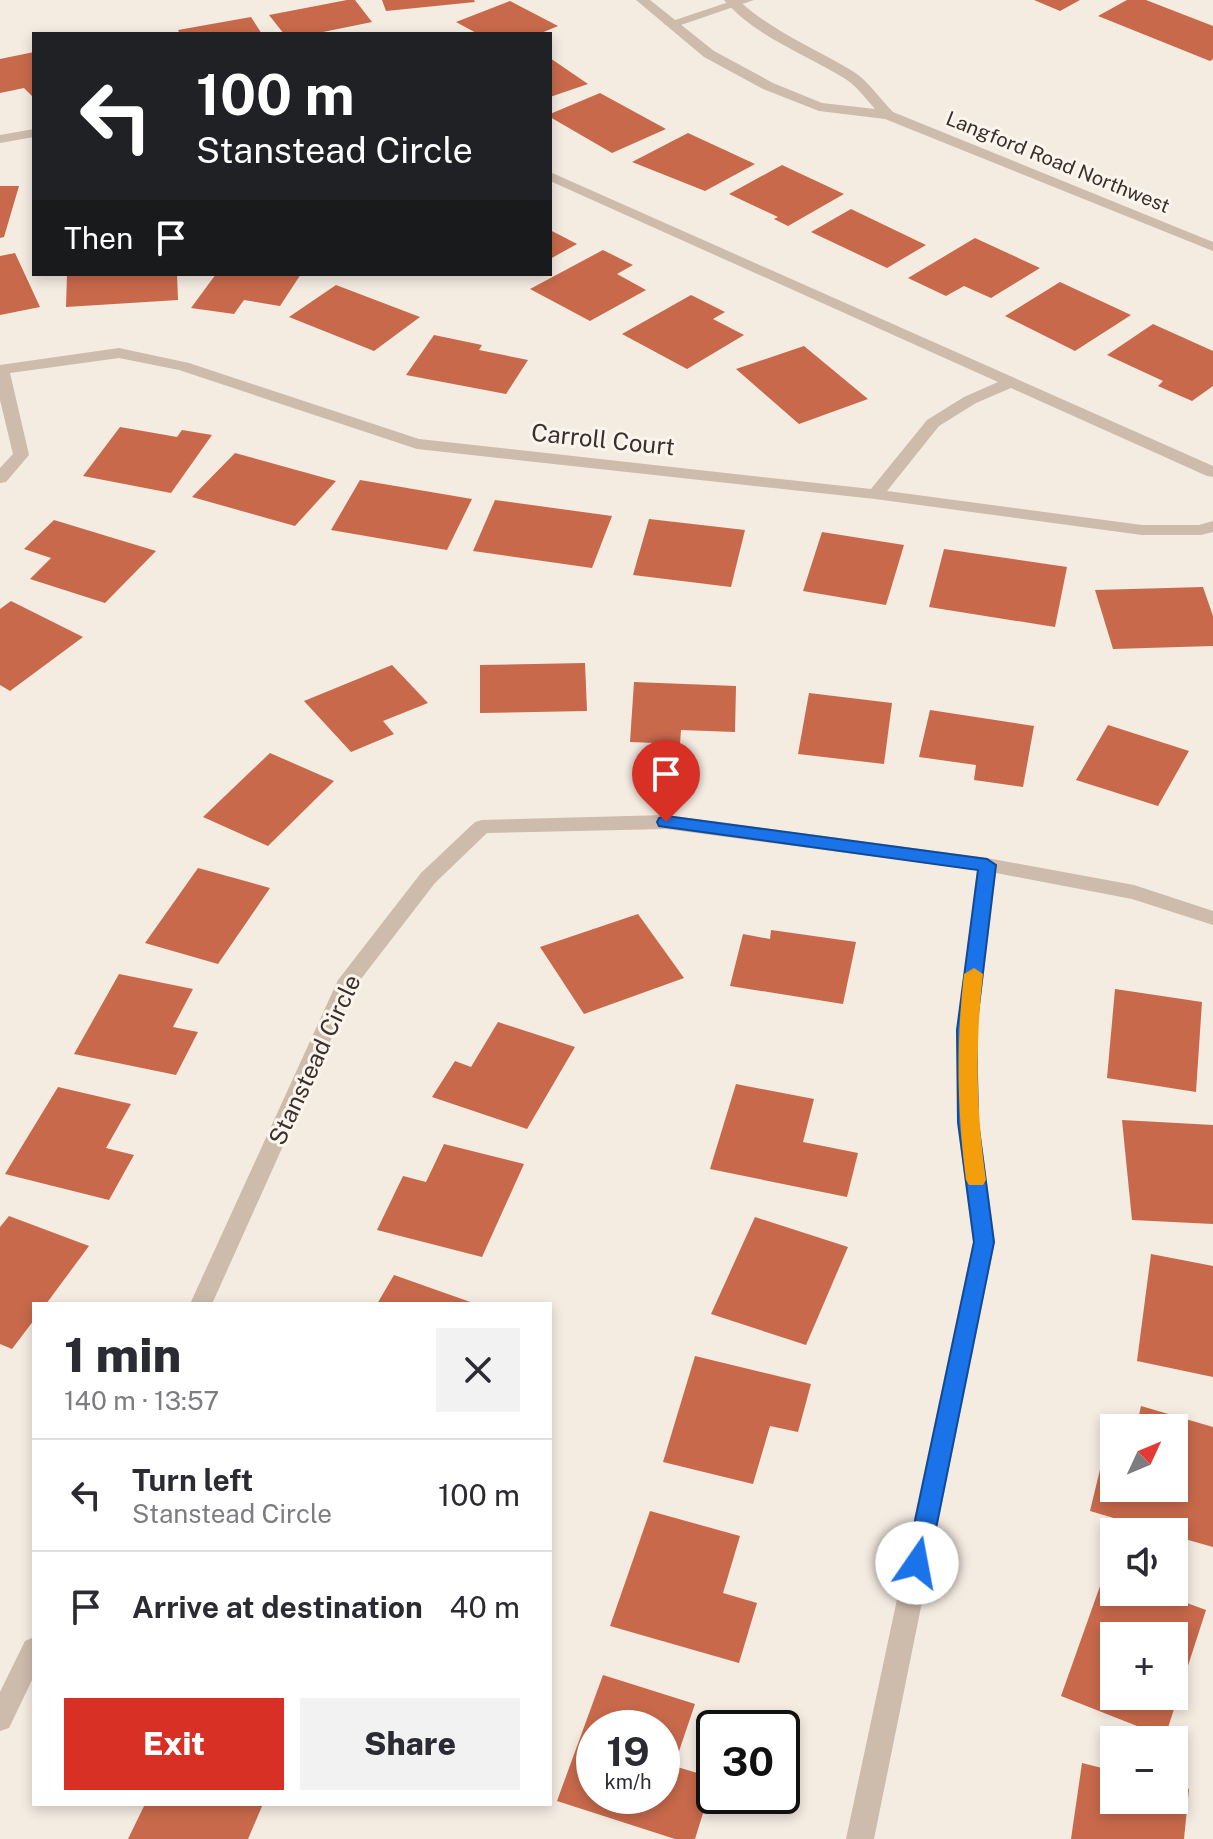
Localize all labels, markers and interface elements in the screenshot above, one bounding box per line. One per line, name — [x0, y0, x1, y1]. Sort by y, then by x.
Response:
text: 100 m — [196, 62, 355, 128]
icon: left — [64, 64, 168, 168]
street label: Langford Road Northwest — [943, 106, 1173, 218]
text: Stanstead Circle — [196, 129, 473, 171]
icon: arrive — [149, 216, 193, 260]
text: Then — [64, 220, 133, 256]
street label: Carroll Court — [530, 418, 676, 460]
pin — [632, 740, 700, 822]
icon: arrive — [644, 752, 688, 796]
street label: Stanstead Circle — [262, 970, 366, 1149]
text: 1 min — [64, 1326, 181, 1383]
button: close — [436, 1328, 520, 1412]
text: 140 m · 13:57 — [64, 1385, 219, 1416]
north arrow — [1100, 1414, 1188, 1502]
map controls — [1100, 1414, 1188, 1814]
text: Turn left — [132, 1462, 253, 1498]
icon: left — [64, 1473, 108, 1517]
text: 100 m — [438, 1477, 520, 1513]
text: Stanstead Circle — [132, 1498, 332, 1529]
button: sound — [1100, 1518, 1188, 1606]
position arrow — [875, 1521, 959, 1605]
icon: arrive — [64, 1585, 108, 1629]
text: Arrive at destination — [132, 1589, 423, 1625]
text: 40 m — [450, 1589, 520, 1625]
button: + — [1100, 1622, 1188, 1710]
button: Exit — [64, 1698, 284, 1790]
button: Share — [300, 1698, 520, 1790]
speed limit sign: 30 — [696, 1710, 800, 1814]
button: − — [1100, 1726, 1188, 1814]
text: 19 — [606, 1728, 650, 1775]
text: km/h — [604, 1770, 652, 1794]

